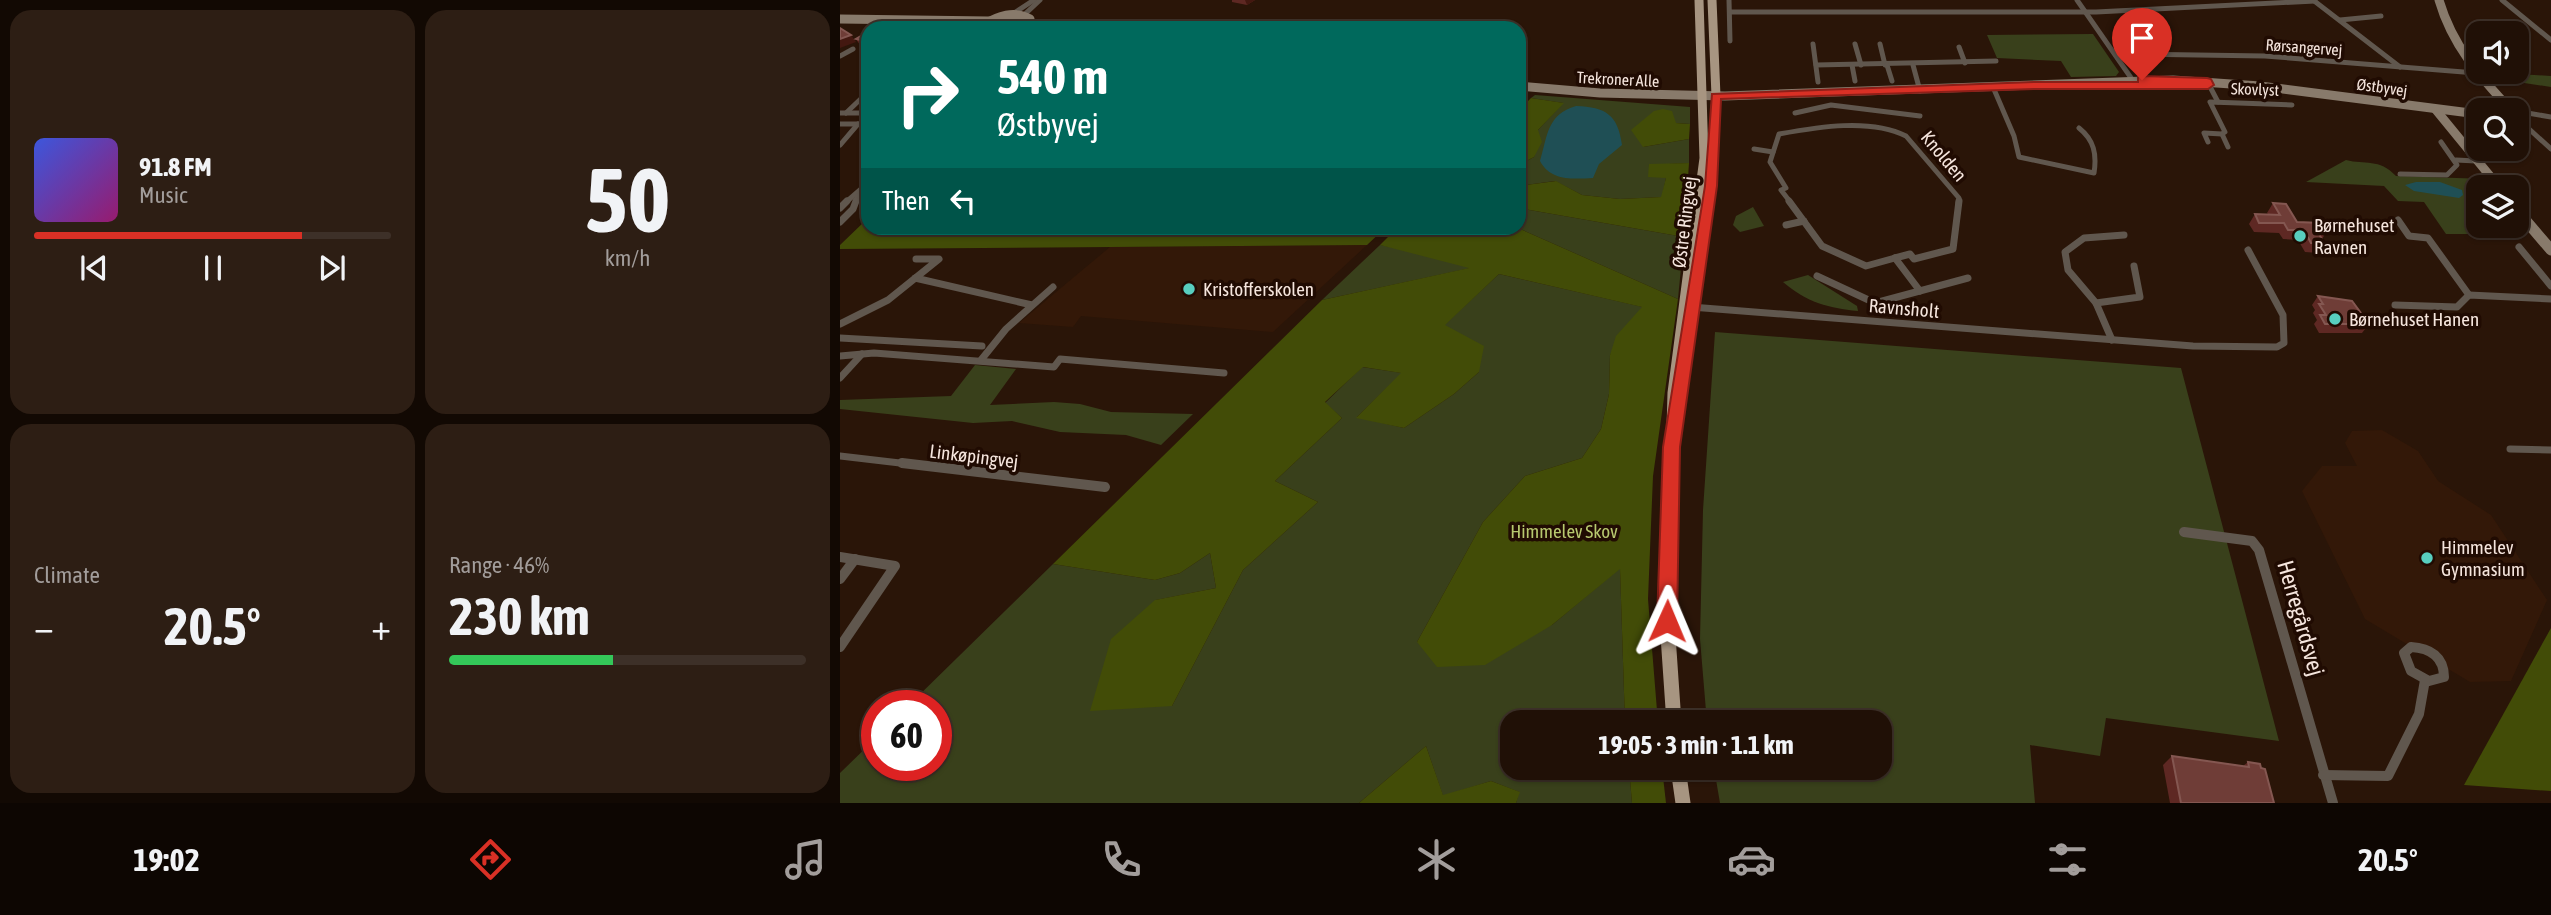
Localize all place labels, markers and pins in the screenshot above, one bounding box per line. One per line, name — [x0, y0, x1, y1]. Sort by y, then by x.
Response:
pin — [2112, 8, 2172, 80]
place label: Børnehuset Ravnen — [2314, 214, 2395, 258]
marker: Børnehuset Ravnen — [2292, 228, 2308, 244]
place label: Kristofferskolen — [1203, 278, 1314, 300]
marker: Kristofferskolen — [1181, 281, 1197, 297]
place label: Børnehuset Hanen — [2349, 308, 2479, 330]
marker: Børnehuset Hanen — [2327, 311, 2343, 327]
place label: Himmelev Gymnasium — [2441, 536, 2525, 580]
marker: Himmelev Gymnasium — [2419, 550, 2435, 566]

